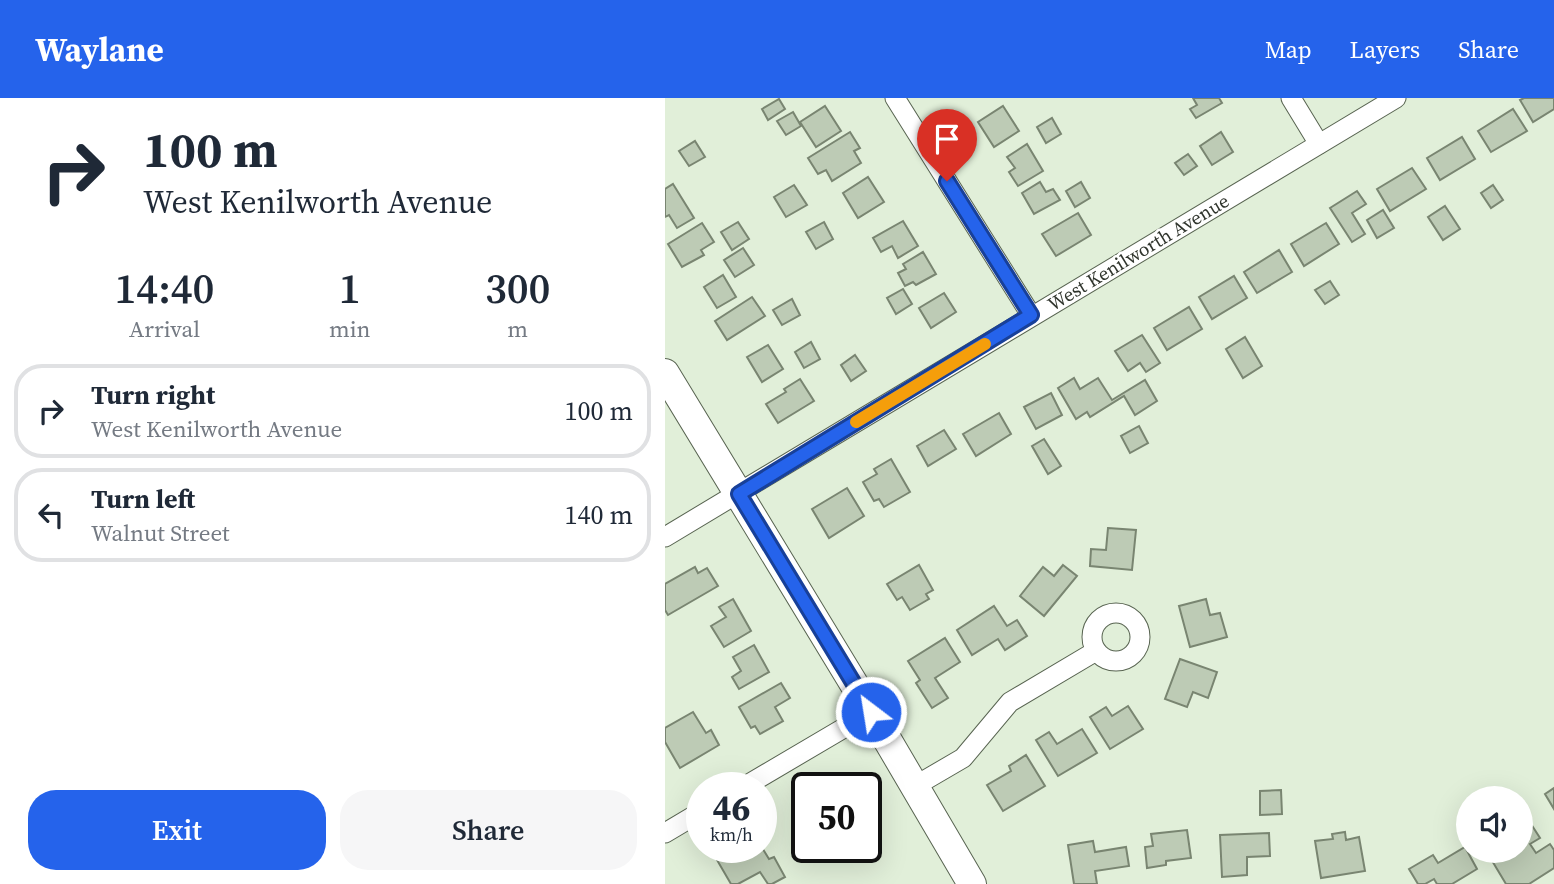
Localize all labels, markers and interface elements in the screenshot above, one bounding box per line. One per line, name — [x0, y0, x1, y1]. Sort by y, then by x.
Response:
text: Waylane — [35, 27, 164, 72]
text: Map — [1265, 33, 1312, 66]
text: Layers — [1350, 33, 1420, 66]
text: Share — [1458, 33, 1519, 66]
pin — [917, 109, 977, 181]
text: 100 m — [143, 116, 278, 183]
icon: arrive — [928, 120, 966, 158]
icon: right — [28, 126, 119, 217]
text: West Kenilworth Avenue — [143, 180, 492, 224]
street label: West Kenilworth Avenue — [1042, 187, 1234, 317]
text: 14:40 — [114, 259, 214, 317]
text: 1 — [339, 259, 361, 317]
text: 300 — [485, 259, 550, 317]
text: Arrival — [129, 313, 200, 345]
text: min — [329, 313, 370, 345]
text: m — [507, 313, 528, 345]
text: Turn right — [91, 377, 215, 413]
icon: right — [32, 392, 70, 430]
text: 100 m — [565, 393, 633, 429]
text: West Kenilworth Avenue — [91, 413, 342, 445]
text: Turn left — [91, 481, 195, 517]
icon: left — [32, 496, 70, 534]
text: 140 m — [565, 497, 633, 533]
text: Walnut Street — [91, 517, 230, 549]
position arrow — [834, 675, 908, 749]
speed limit sign: 50 — [791, 772, 882, 863]
text: 46 — [713, 784, 750, 832]
map controls — [1456, 786, 1533, 863]
button: sound — [1456, 786, 1533, 863]
button: Exit — [28, 790, 326, 870]
button: Share — [340, 790, 637, 870]
text: km/h — [710, 822, 753, 847]

